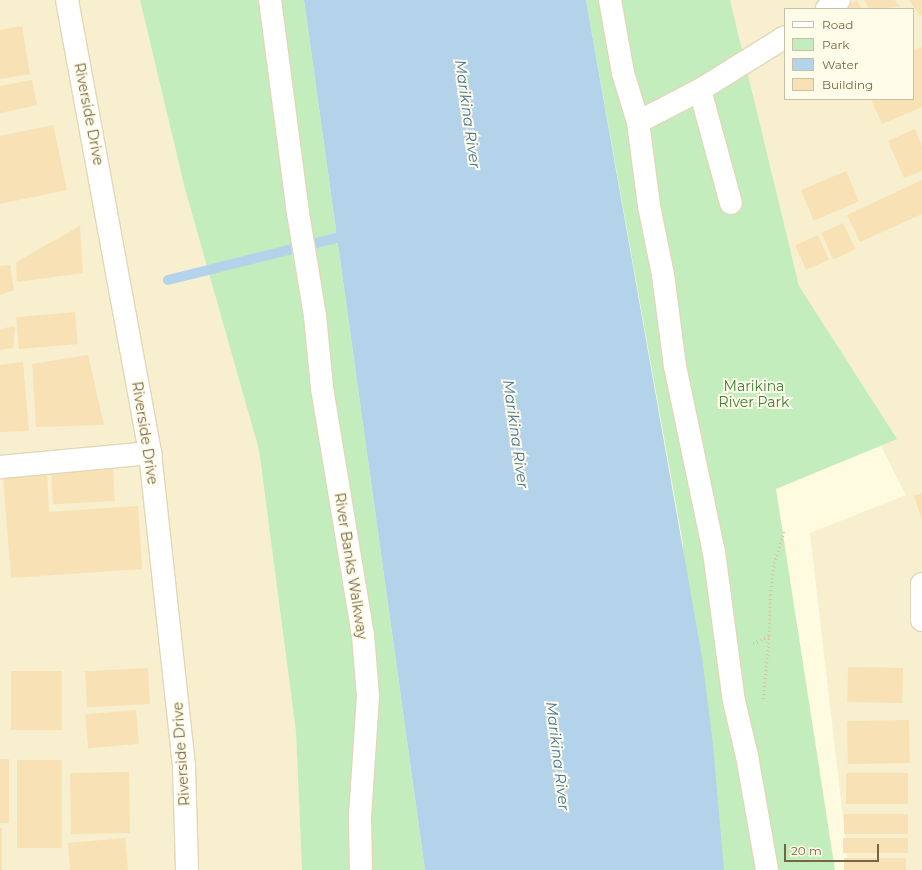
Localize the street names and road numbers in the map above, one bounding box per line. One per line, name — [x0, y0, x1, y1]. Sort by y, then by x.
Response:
street label: Riverside Drive — [71, 61, 107, 167]
street label: Riverside Drive — [129, 380, 161, 486]
street label: River Banks Walkway — [331, 491, 371, 641]
street label: Riverside Drive — [169, 701, 193, 807]

